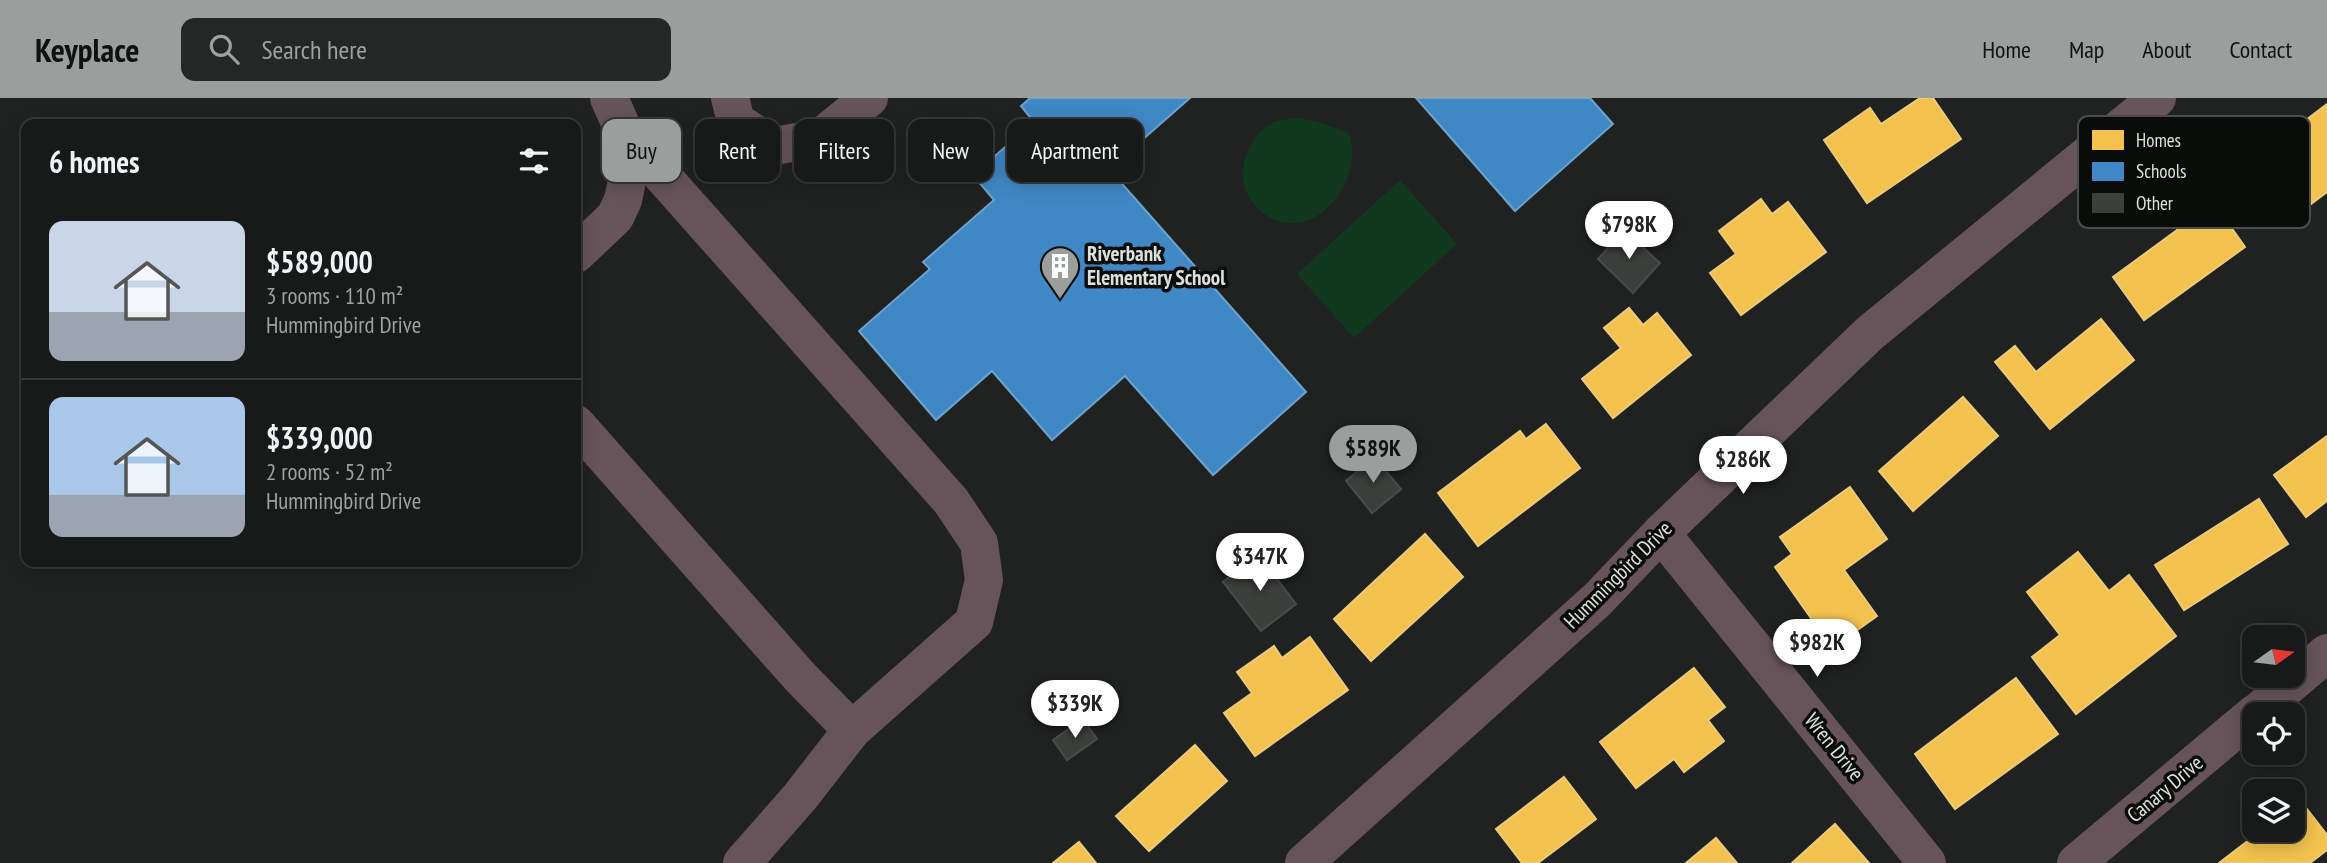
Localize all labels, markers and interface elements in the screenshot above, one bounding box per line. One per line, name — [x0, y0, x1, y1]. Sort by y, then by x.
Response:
search box — [181, 18, 671, 81]
text: Keyplace — [35, 28, 139, 71]
icon: search — [205, 30, 243, 68]
text: Search here — [261, 33, 367, 66]
text: Home — [1982, 34, 2031, 65]
text: Map — [2069, 34, 2104, 65]
text: About — [2142, 34, 2191, 65]
text: Contact — [2229, 34, 2292, 65]
legend — [2078, 116, 2310, 228]
chip: Buy — [602, 119, 681, 182]
chip: Rent — [695, 119, 780, 182]
chip: Filters — [794, 119, 894, 182]
chip: New — [908, 119, 993, 182]
chip: Apartment — [1007, 119, 1143, 182]
text: Homes — [2136, 128, 2181, 152]
text: 6 homes — [49, 142, 140, 181]
icon: filters — [515, 142, 553, 180]
text: Schools — [2136, 159, 2187, 183]
text: Other — [2136, 191, 2174, 215]
pin: $798K — [1580, 202, 1678, 261]
text: $798K — [1601, 209, 1657, 238]
place label: Riverbank Elementary School — [1087, 240, 1226, 291]
text: $589,000 — [266, 242, 373, 281]
building icon: Riverbank Elementary School — [1039, 245, 1081, 300]
icon: home — [105, 249, 189, 333]
text: 3 rooms · 110 m² — [266, 281, 403, 310]
text: Hummingbird Drive — [266, 310, 421, 339]
text: $339,000 — [266, 418, 373, 457]
icon: home — [105, 425, 189, 509]
pin: $589K — [1324, 426, 1422, 485]
text: $589K — [1345, 433, 1401, 462]
pin: $286K — [1694, 436, 1792, 496]
text: $286K — [1715, 444, 1771, 473]
text: 2 rooms · 52 m² — [266, 457, 393, 486]
text: Hummingbird Drive — [266, 486, 421, 515]
street label: Hummingbird Drive — [1558, 515, 1677, 634]
pin: $347K — [1211, 533, 1309, 593]
text: $347K — [1232, 541, 1288, 570]
pin: $982K — [1768, 620, 1866, 679]
north arrow — [2242, 625, 2305, 688]
map controls — [2242, 625, 2305, 842]
text: $982K — [1789, 627, 1845, 656]
pin: $339K — [1026, 680, 1124, 740]
text: $339K — [1047, 688, 1103, 717]
button: locate — [2242, 702, 2305, 765]
street label: Wren Drive — [1799, 707, 1870, 786]
street label: Canary Drive — [2121, 749, 2208, 828]
button: layers — [2242, 779, 2305, 842]

